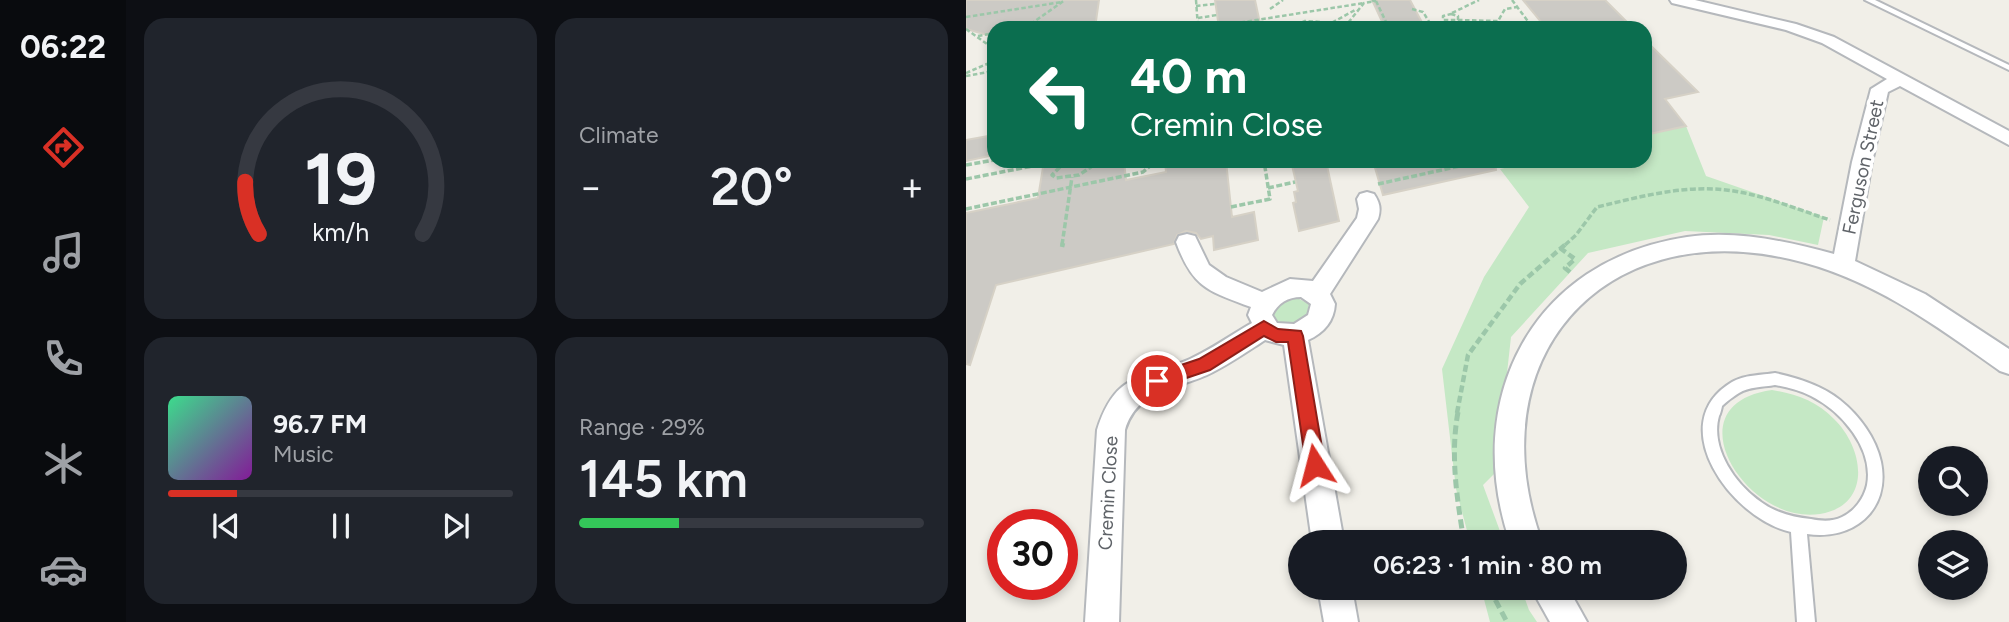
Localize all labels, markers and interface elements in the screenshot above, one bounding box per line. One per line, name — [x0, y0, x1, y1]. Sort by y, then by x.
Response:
text: 06:22 — [20, 28, 106, 66]
text: 40 m — [1130, 46, 1247, 105]
icon: left — [1015, 49, 1106, 140]
street label: Ferguson Street — [1837, 98, 1889, 236]
text: Cremin Close — [1130, 106, 1323, 144]
text: Climate — [579, 121, 658, 149]
icon: directions — [39, 123, 88, 172]
text: 19 — [304, 136, 377, 223]
text: 20° — [710, 156, 793, 218]
text: − — [579, 164, 603, 210]
text: + — [900, 164, 924, 210]
text: km/h — [312, 217, 369, 247]
icon: music — [39, 228, 88, 277]
icon: phone — [39, 334, 88, 383]
pin — [1127, 351, 1187, 411]
icon: arrive — [1138, 362, 1176, 400]
text: 96.7 FM — [273, 408, 367, 440]
text: Range · 29% — [579, 413, 705, 441]
position arrow — [1278, 428, 1352, 502]
street label: Cremin Close — [1094, 435, 1122, 551]
icon: climate — [39, 439, 88, 488]
text: Music — [273, 440, 334, 468]
map controls — [1918, 446, 1988, 600]
button: search — [1918, 446, 1988, 516]
text: 145 km — [579, 448, 748, 510]
icon: previous — [207, 507, 245, 545]
icon: pause — [322, 507, 360, 545]
icon: next — [437, 507, 475, 545]
speed limit sign: 30 — [987, 509, 1078, 600]
button: layers — [1918, 530, 1988, 600]
icon: car — [39, 545, 88, 594]
text: 06:23 · 1 min · 80 m — [1373, 549, 1602, 581]

